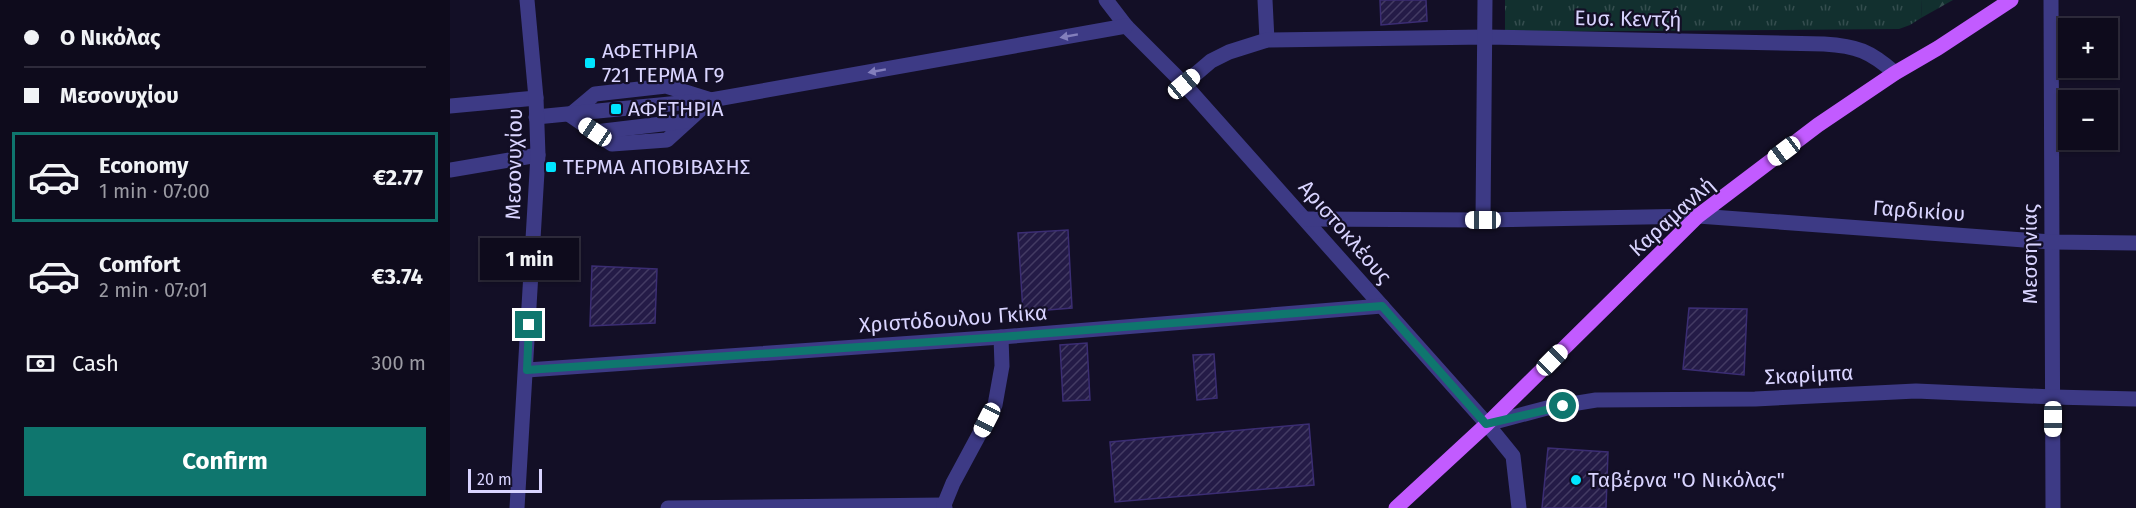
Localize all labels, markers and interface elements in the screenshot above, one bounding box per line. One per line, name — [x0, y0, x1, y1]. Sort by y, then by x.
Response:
street label: Ευσ. Κεντζή — [1574, 5, 1682, 33]
map controls — [2058, 18, 2118, 150]
button: + — [2058, 18, 2118, 78]
text: Ο Νικόλας — [60, 24, 161, 51]
one-way arrow — [1059, 32, 1078, 41]
place label: ΑΦΕΤΗΡΙΑ 721 ΤΕΡΜΑ Γ9 — [602, 38, 724, 88]
marker: ΑΦΕΤΗΡΙΑ 721 ΤΕΡΜΑ Γ9 — [583, 56, 597, 70]
one-way arrow — [867, 66, 886, 75]
car — [1164, 66, 1204, 102]
text: Μεσονυχίου — [60, 82, 179, 109]
button: − — [2058, 90, 2118, 150]
place label: ΑΦΕΤΗΡΙΑ — [628, 96, 724, 122]
marker: ΑΦΕΤΗΡΙΑ — [609, 102, 623, 116]
street label: Μεσονυχίου — [500, 108, 528, 220]
car — [575, 114, 615, 150]
car — [1764, 133, 1804, 169]
icon: car — [27, 150, 81, 204]
text: Economy — [99, 152, 188, 179]
place label: ΤΕΡΜΑ ΑΠΟΒΙΒΑΣΗΣ — [563, 154, 750, 180]
marker: ΤΕΡΜΑ ΑΠΟΒΙΒΑΣΗΣ — [544, 160, 558, 174]
text: €2.77 — [373, 164, 423, 191]
street label: Καραμανλή — [1624, 172, 1720, 262]
street label: Αριστοκλέους — [1293, 175, 1397, 289]
text: 1 min · 07:00 — [99, 179, 210, 203]
street label: Γαρδικίου — [1872, 195, 1966, 227]
street label: Μεσσηνίας — [2017, 204, 2043, 304]
car — [1465, 211, 1501, 229]
callout: 1 min — [479, 238, 578, 280]
text: 1 min — [505, 247, 554, 271]
icon: car — [27, 249, 81, 303]
text: Comfort — [99, 251, 180, 278]
text: €3.74 — [371, 263, 423, 290]
text: 2 min · 07:01 — [99, 278, 208, 302]
street label: Χριστόδουλου Γκίκα — [858, 299, 1048, 339]
route end — [515, 311, 542, 338]
car — [1533, 341, 1571, 379]
icon: cash — [24, 347, 57, 380]
text: Cash — [72, 350, 119, 377]
text: 300 m — [371, 351, 426, 375]
street label: Σκαρίμπα — [1764, 360, 1854, 390]
route start — [1549, 392, 1576, 419]
car — [971, 400, 1003, 440]
car — [2044, 401, 2062, 437]
button: Confirm — [24, 427, 426, 496]
scale bar — [468, 466, 542, 494]
place label: Ταβέρνα "Ο Νικόλας" — [1588, 467, 1785, 493]
text: 20 m — [477, 470, 512, 489]
marker: Ταβέρνα "Ο Νικόλας" — [1569, 473, 1583, 487]

